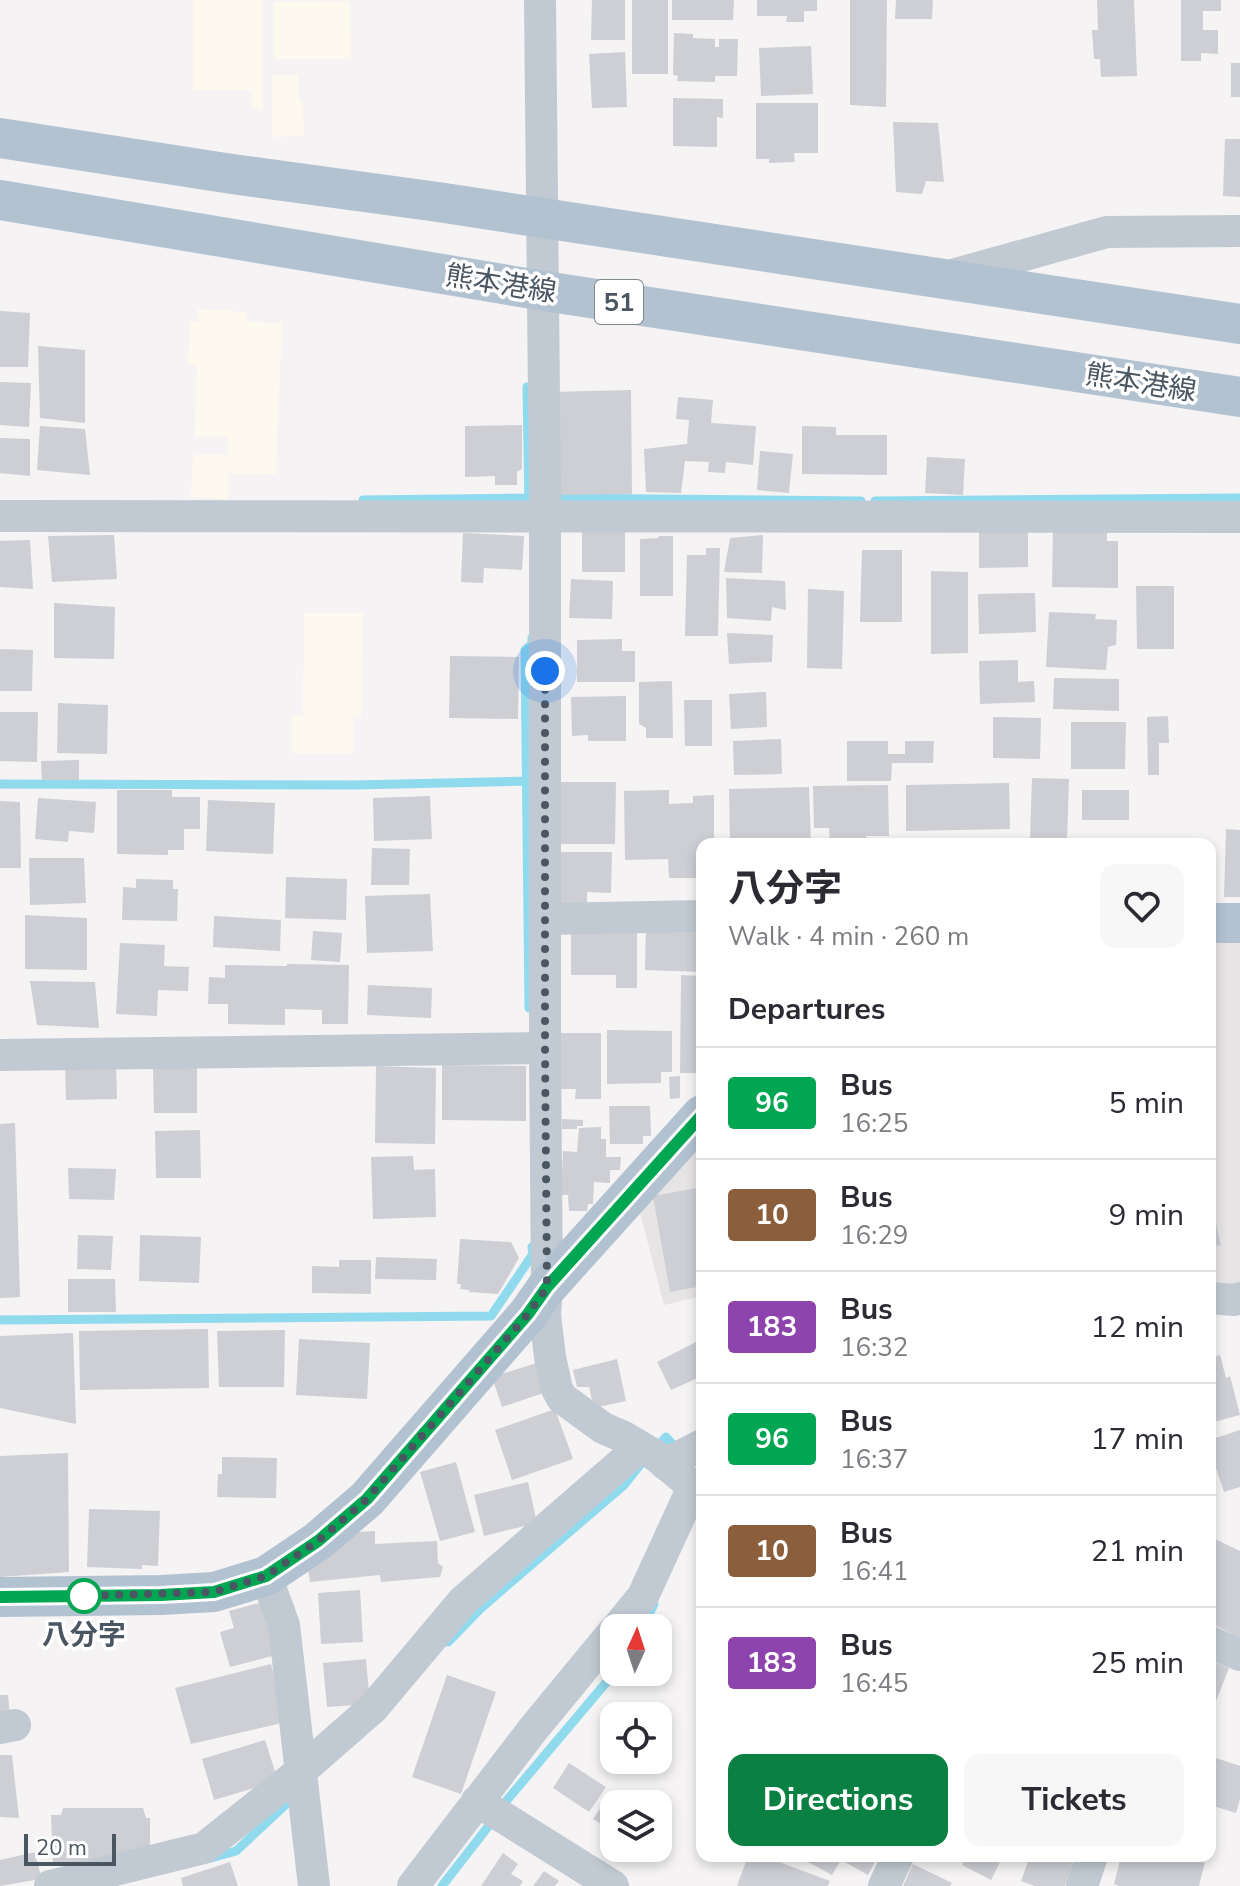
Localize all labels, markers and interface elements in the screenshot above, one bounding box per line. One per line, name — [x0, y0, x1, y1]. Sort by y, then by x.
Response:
street label: 熊本港線 — [443, 256, 559, 312]
road number: 51 — [595, 280, 643, 324]
street label: 熊本港線 — [1083, 355, 1199, 411]
your location — [525, 651, 565, 691]
text: 八分字 — [728, 863, 842, 914]
button: heart — [1100, 864, 1184, 948]
text: Walk · 4 min · 260 m — [728, 919, 969, 954]
text: Departures — [728, 989, 885, 1030]
text: Bus — [840, 1065, 893, 1106]
text: 5 min — [1109, 1083, 1184, 1124]
text: 96 — [755, 1084, 789, 1122]
text: 16:25 — [840, 1106, 908, 1141]
text: Bus — [840, 1177, 893, 1218]
text: 9 min — [1109, 1195, 1184, 1236]
text: 10 — [755, 1196, 789, 1234]
text: 16:29 — [840, 1218, 908, 1253]
text: Bus — [840, 1289, 893, 1330]
text: 12 min — [1091, 1307, 1184, 1348]
text: 183 — [747, 1308, 797, 1346]
text: 16:32 — [840, 1330, 908, 1365]
text: Bus — [840, 1401, 893, 1442]
text: 17 min — [1091, 1419, 1184, 1460]
text: 96 — [755, 1420, 789, 1458]
text: 16:37 — [840, 1442, 908, 1477]
text: Bus — [840, 1513, 893, 1554]
text: 21 min — [1091, 1531, 1184, 1572]
text: 10 — [755, 1532, 789, 1570]
text: 16:41 — [840, 1554, 908, 1589]
marker: 八分字 — [67, 1579, 101, 1613]
north arrow — [600, 1614, 672, 1686]
map controls — [600, 1614, 672, 1862]
place label: 八分字 — [42, 1616, 126, 1654]
text: Bus — [840, 1625, 893, 1666]
text: 25 min — [1091, 1643, 1184, 1684]
text: 183 — [747, 1644, 797, 1682]
text: 16:45 — [840, 1666, 908, 1701]
button: locate — [600, 1702, 672, 1774]
button: Directions — [728, 1754, 948, 1846]
button: Tickets — [964, 1754, 1184, 1846]
button: layers — [600, 1790, 672, 1862]
scale bar — [24, 1830, 116, 1866]
text: 20 m — [36, 1833, 87, 1863]

